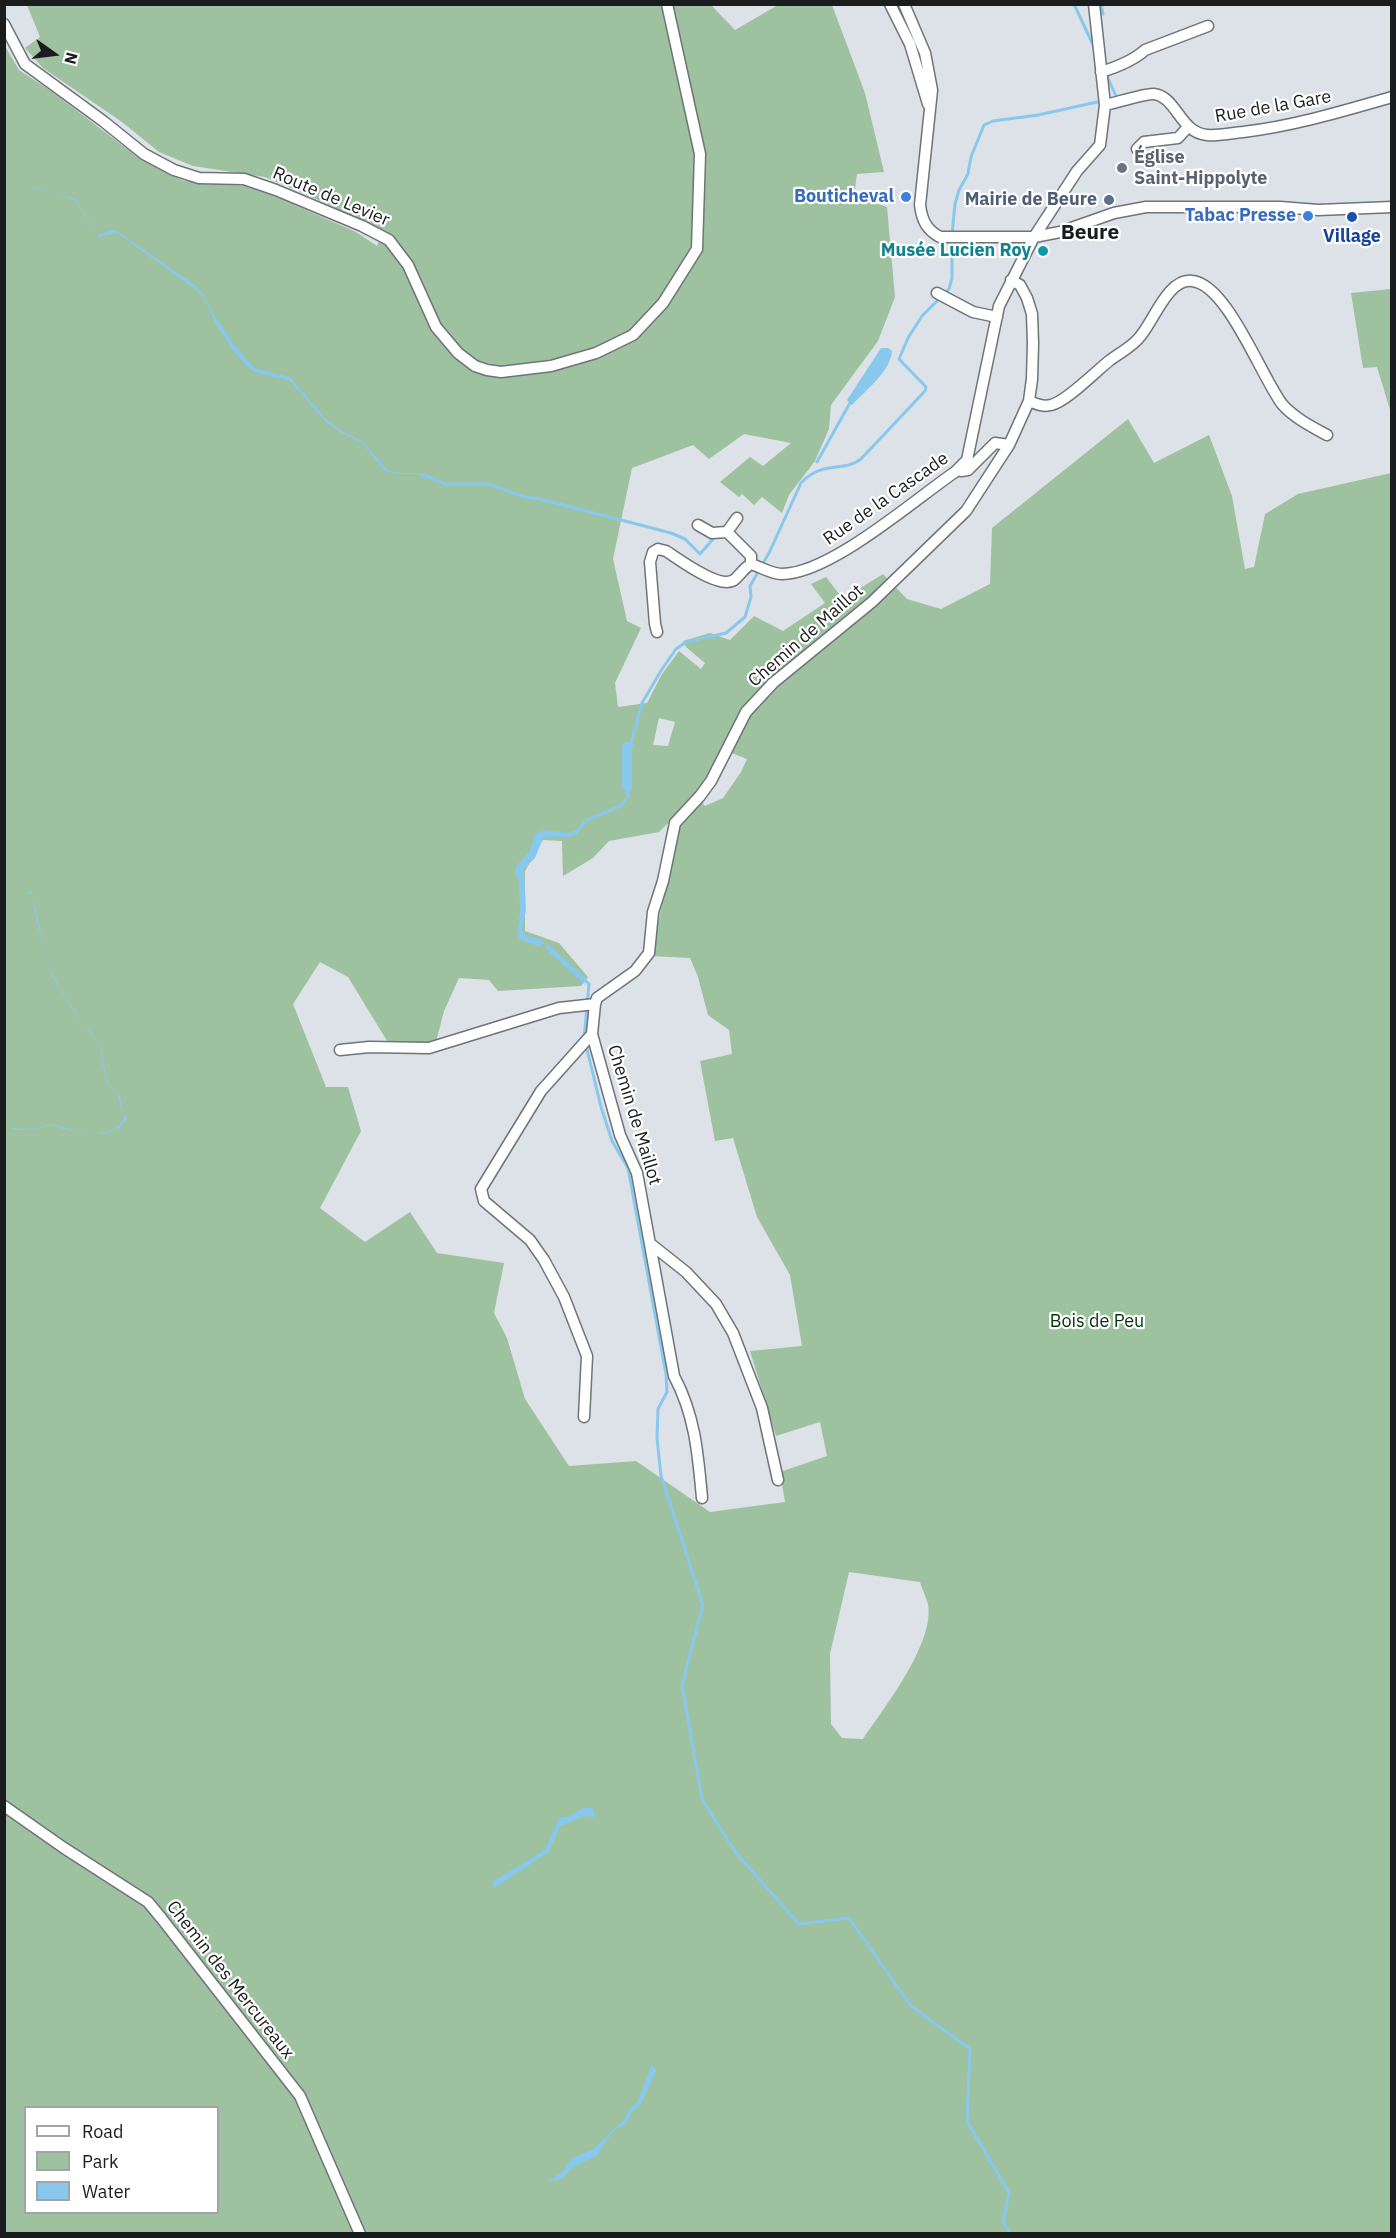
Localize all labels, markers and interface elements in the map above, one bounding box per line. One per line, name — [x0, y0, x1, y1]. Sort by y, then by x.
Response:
north arrow — [24, 24, 84, 84]
text: N — [60, 50, 83, 66]
street label: Rue de la Gare — [1213, 86, 1333, 128]
place label: Église Saint-Hippolyte — [1134, 147, 1267, 190]
marker: Église Saint-Hippolyte — [1115, 161, 1129, 175]
street label: Route de Levier — [269, 163, 393, 231]
place label: Bouticheval — [794, 186, 894, 208]
place label: Mairie de Beure — [965, 189, 1097, 211]
marker: Bouticheval — [899, 190, 913, 204]
marker: Mairie de Beure — [1102, 193, 1116, 207]
place label: Tabac Presse — [1185, 205, 1296, 227]
marker: Tabac Presse — [1301, 209, 1315, 223]
marker: Village — [1345, 210, 1359, 224]
district label: Beure — [1061, 220, 1119, 246]
place label: Village — [1323, 226, 1381, 248]
place label: Musée Lucien Roy — [881, 240, 1031, 262]
marker: Musée Lucien Roy — [1036, 244, 1050, 258]
street label: Rue de la Cascade — [819, 448, 953, 550]
street label: Chemin de Maillot — [744, 580, 868, 692]
street label: Chemin de Maillot — [602, 1042, 666, 1188]
park label: Bois de Peu — [1050, 1311, 1144, 1333]
street label: Chemin des Mercureaux — [161, 1897, 299, 2063]
legend — [24, 2106, 219, 2214]
text: Road — [82, 2120, 123, 2143]
text: Park — [82, 2150, 118, 2173]
text: Water — [82, 2180, 130, 2203]

